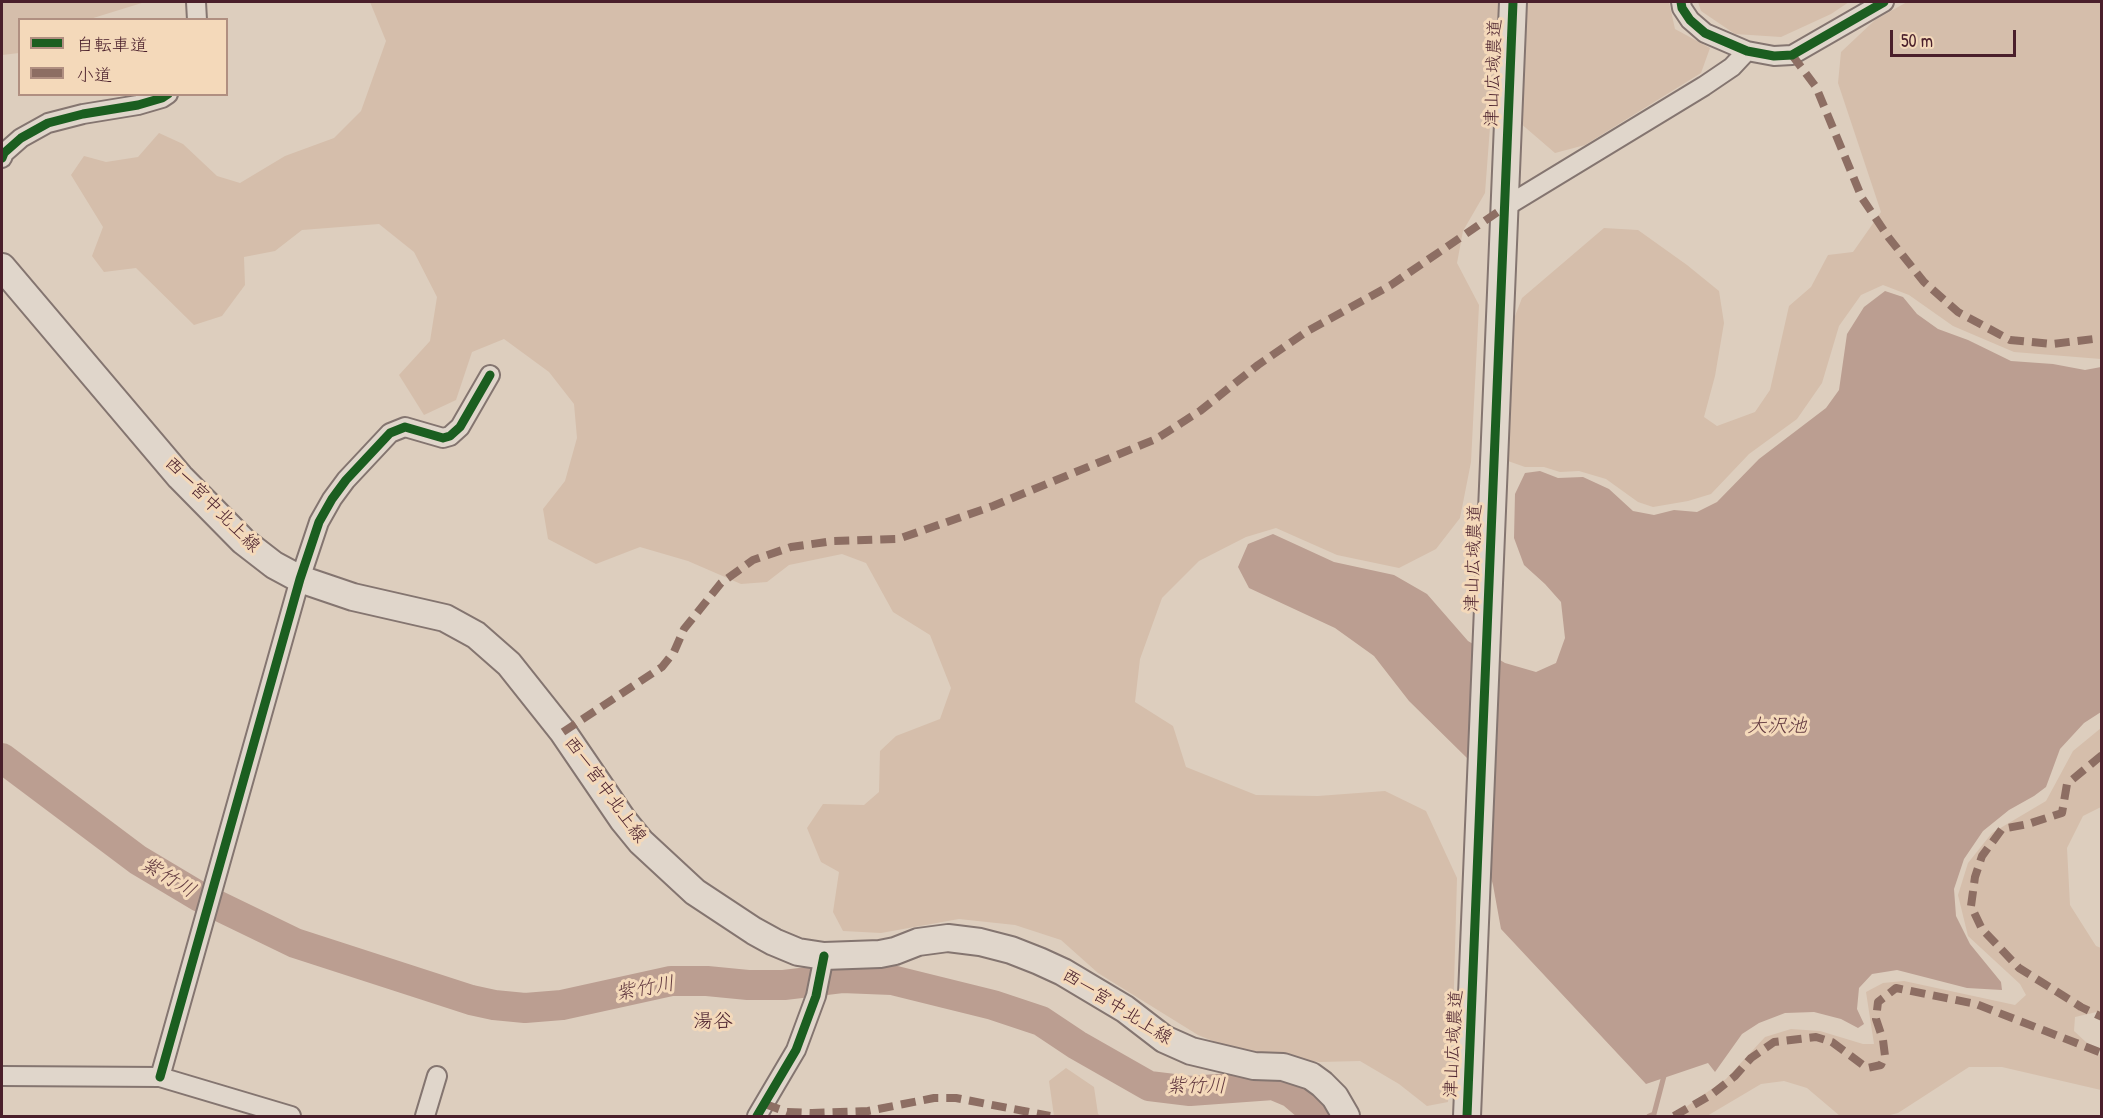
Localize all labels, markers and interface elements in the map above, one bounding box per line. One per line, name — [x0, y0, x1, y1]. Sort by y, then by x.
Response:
legend — [18, 18, 228, 96]
scale bar — [1893, 18, 2019, 56]
street label: 津山広域農道 — [1481, 19, 1507, 127]
text: 50 m — [1901, 28, 1933, 53]
text: 自転車道 — [76, 32, 148, 57]
text: 小道 — [76, 62, 112, 87]
street label: 西一宮中北上線 — [160, 453, 264, 557]
street label: 津山広域農道 — [1461, 504, 1487, 612]
water label: 大沢池 — [1747, 715, 1807, 739]
street label: 西一宮中北上線 — [559, 733, 651, 847]
water label: 紫竹川 — [136, 852, 200, 904]
street label: 西一宮中北上線 — [1058, 964, 1176, 1050]
water label: 紫竹川 — [613, 972, 677, 1006]
street label: 津山広域農道 — [1440, 990, 1468, 1098]
district label: 湯谷 — [693, 1010, 733, 1034]
water label: 紫竹川 — [1166, 1075, 1226, 1099]

